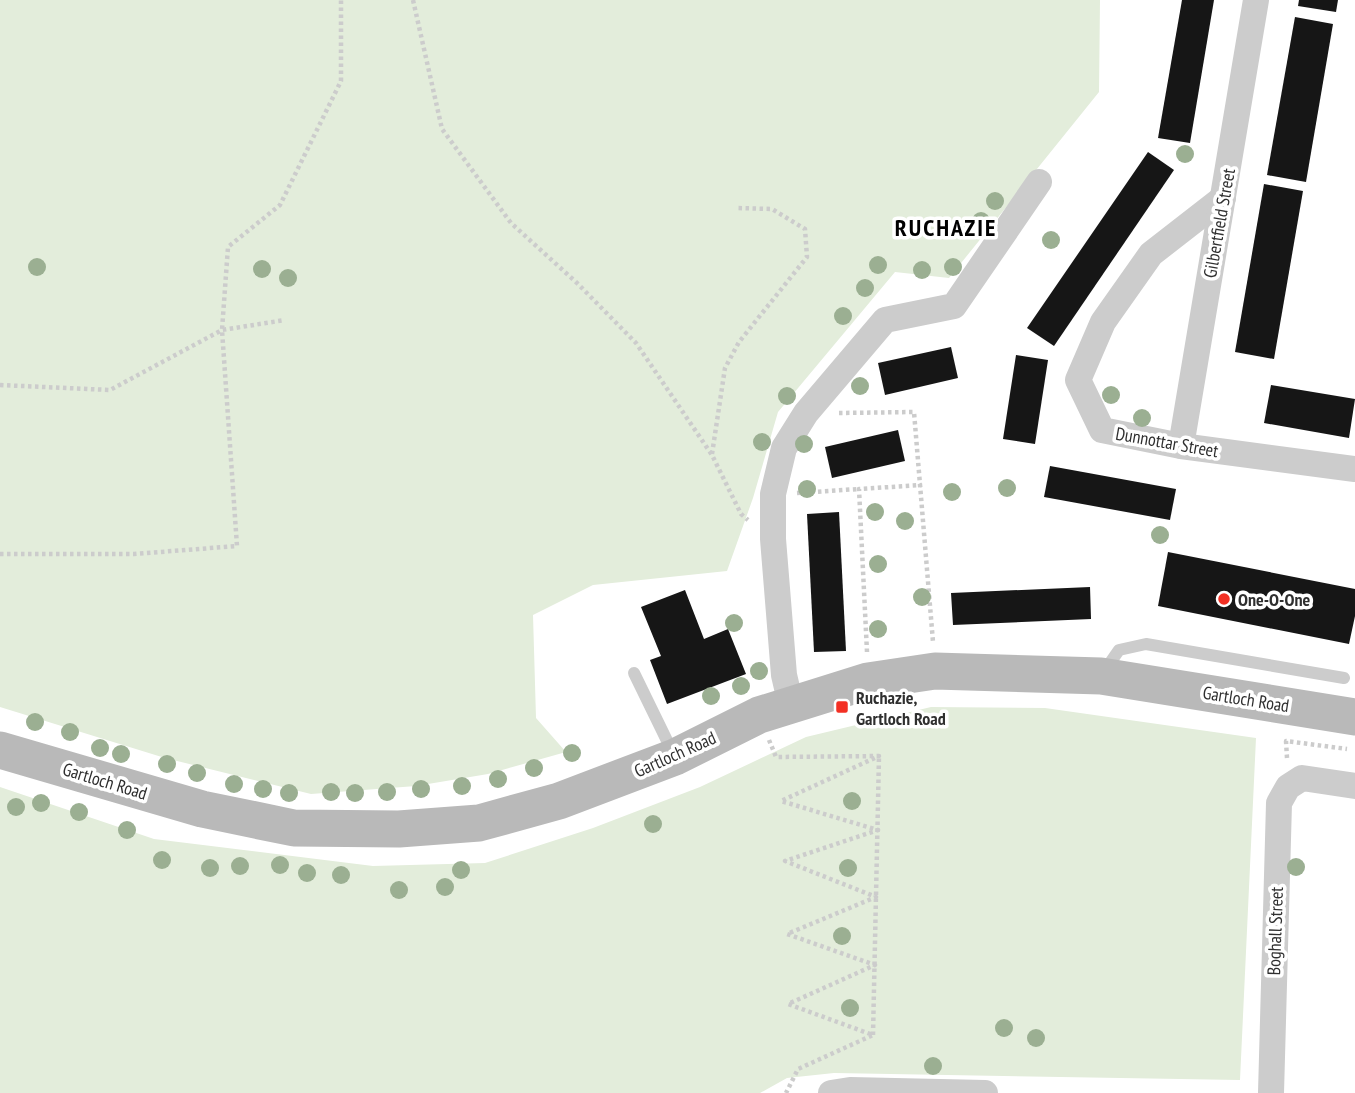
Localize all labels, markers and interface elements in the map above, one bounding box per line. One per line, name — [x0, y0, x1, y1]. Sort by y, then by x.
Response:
street label: Gilbertfield Street — [1198, 166, 1240, 280]
district label: RUCHAZIE — [895, 212, 997, 243]
street label: Dunnottar Street — [1114, 422, 1220, 462]
place label: One-O-One — [1238, 588, 1310, 611]
marker: One-O-One — [1216, 591, 1232, 607]
street label: Gartloch Road — [1201, 681, 1291, 717]
place label: Ruchazie, Gartloch Road — [856, 686, 946, 730]
marker: Ruchazie, Gartloch Road — [834, 699, 850, 715]
street label: Gartloch Road — [630, 726, 720, 782]
street label: Gartloch Road — [60, 757, 150, 805]
street label: Boghall Street — [1262, 886, 1288, 976]

